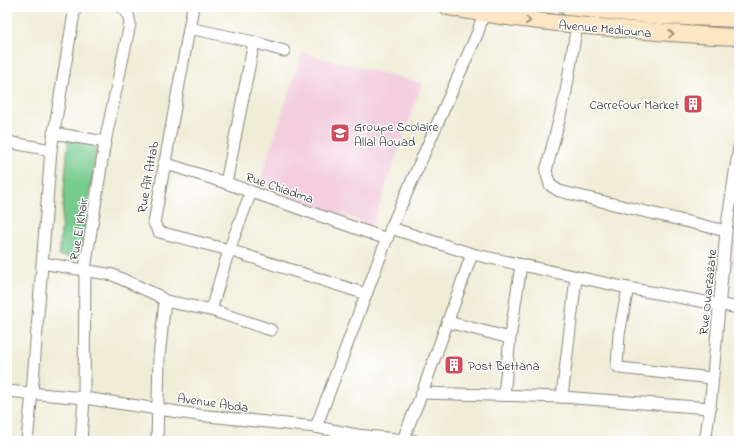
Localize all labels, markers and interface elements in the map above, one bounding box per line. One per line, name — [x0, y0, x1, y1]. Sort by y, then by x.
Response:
one-way arrow — [525, 16, 531, 25]
street label: Avenue Mediouna — [558, 16, 652, 43]
one-way arrow — [668, 30, 674, 38]
building icon: Carrefour Market — [682, 93, 704, 115]
place label: Carrefour Market — [589, 96, 680, 115]
place label: Groupe Scolaire Allal Aouad — [354, 118, 439, 152]
school or university icon: Groupe Scolaire Allal Aouad — [329, 122, 351, 144]
street label: Rue Aït Attab — [133, 140, 164, 214]
street label: Rue Chiadma — [243, 168, 316, 209]
street label: Rue El Khair — [65, 196, 94, 262]
street label: Rue Ouarzazate — [695, 248, 722, 336]
building icon: Post Bettana — [443, 354, 465, 376]
place label: Post Bettana — [468, 357, 540, 376]
street label: Avenue Abda — [176, 389, 249, 418]

